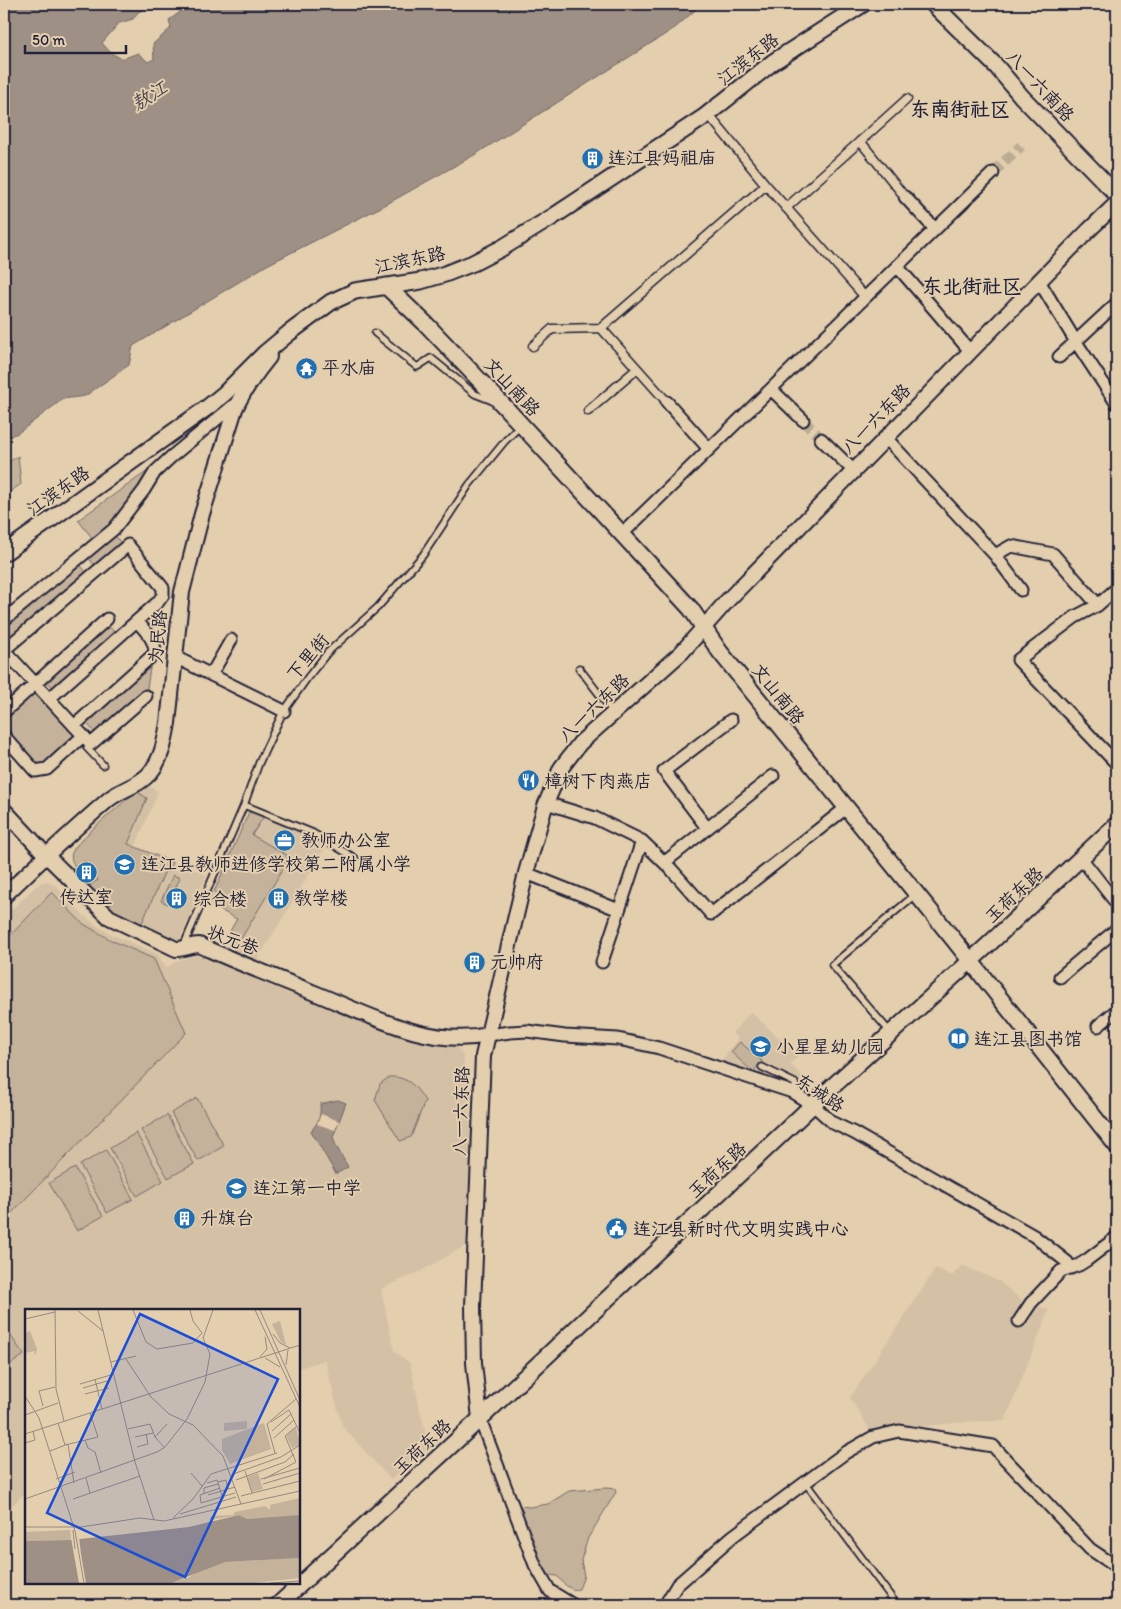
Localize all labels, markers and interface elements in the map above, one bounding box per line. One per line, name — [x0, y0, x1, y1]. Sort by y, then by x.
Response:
scale bar — [25, 22, 126, 54]
street label: 江滨东路 — [713, 28, 783, 90]
text: 50 m — [32, 31, 65, 49]
street label: 八一六南路 — [1001, 46, 1079, 126]
water label: 敖江 — [127, 75, 172, 115]
district label: 东南街社区 — [910, 97, 1010, 121]
building icon: 连江县妈祖庙 — [580, 146, 604, 170]
place label: 连江县妈祖庙 — [608, 147, 716, 169]
street label: 江滨东路 — [372, 242, 448, 278]
district label: 东北街社区 — [922, 274, 1022, 298]
street label: 文山南路 — [479, 353, 545, 421]
temple icon: 平水庙 — [294, 356, 318, 380]
place label: 平水庙 — [322, 357, 376, 379]
street label: 八一六东路 — [837, 379, 915, 459]
street label: 江滨东路 — [22, 461, 94, 521]
street label: 为民路 — [145, 609, 171, 665]
street label: 下里街 — [282, 629, 334, 685]
street label: 文山南路 — [747, 659, 809, 729]
street label: 八一六东路 — [554, 669, 634, 747]
restaurant icon: 樟树下肉燕店 — [516, 769, 540, 793]
place label: 樟树下肉燕店 — [544, 770, 652, 792]
office icon: 教师办公室 — [273, 828, 297, 852]
place label: 教师办公室 — [301, 829, 391, 851]
school or university icon: 连江县教师进修学校第二附属小学 — [113, 852, 137, 876]
place label: 连江县教师进修学校第二附属小学 — [141, 853, 411, 875]
building icon: 传达室 — [74, 860, 98, 884]
street label: 玉荷东路 — [980, 862, 1048, 928]
place label: 传达室 — [59, 886, 113, 908]
building icon: 教学楼 — [266, 886, 290, 910]
building icon: 综合楼 — [165, 887, 189, 911]
place label: 教学楼 — [294, 887, 348, 909]
place label: 综合楼 — [193, 888, 247, 910]
street label: 状元巷 — [204, 920, 262, 960]
building icon: 元帅府 — [462, 950, 486, 974]
place label: 元帅府 — [490, 951, 544, 973]
library icon: 连江县图书馆 — [946, 1027, 970, 1051]
place label: 连江县图书馆 — [974, 1028, 1082, 1050]
school or university icon: 小星星幼儿园 — [748, 1035, 772, 1059]
place label: 小星星幼儿园 — [776, 1036, 884, 1058]
street label: 八一六东路 — [448, 1066, 474, 1156]
street label: 东城路 — [791, 1069, 849, 1117]
street label: 玉荷东路 — [683, 1137, 751, 1203]
school or university icon: 连江第一中学 — [225, 1176, 249, 1200]
place label: 连江第一中学 — [253, 1177, 361, 1199]
building icon: 升旗台 — [172, 1206, 196, 1230]
place label: 升旗台 — [200, 1207, 254, 1229]
public building icon: 连江县新时代文明实践中心 — [605, 1217, 629, 1241]
place label: 连江县新时代文明实践中心 — [633, 1218, 849, 1240]
inset map — [25, 1309, 300, 1584]
street label: 玉荷东路 — [388, 1414, 456, 1480]

